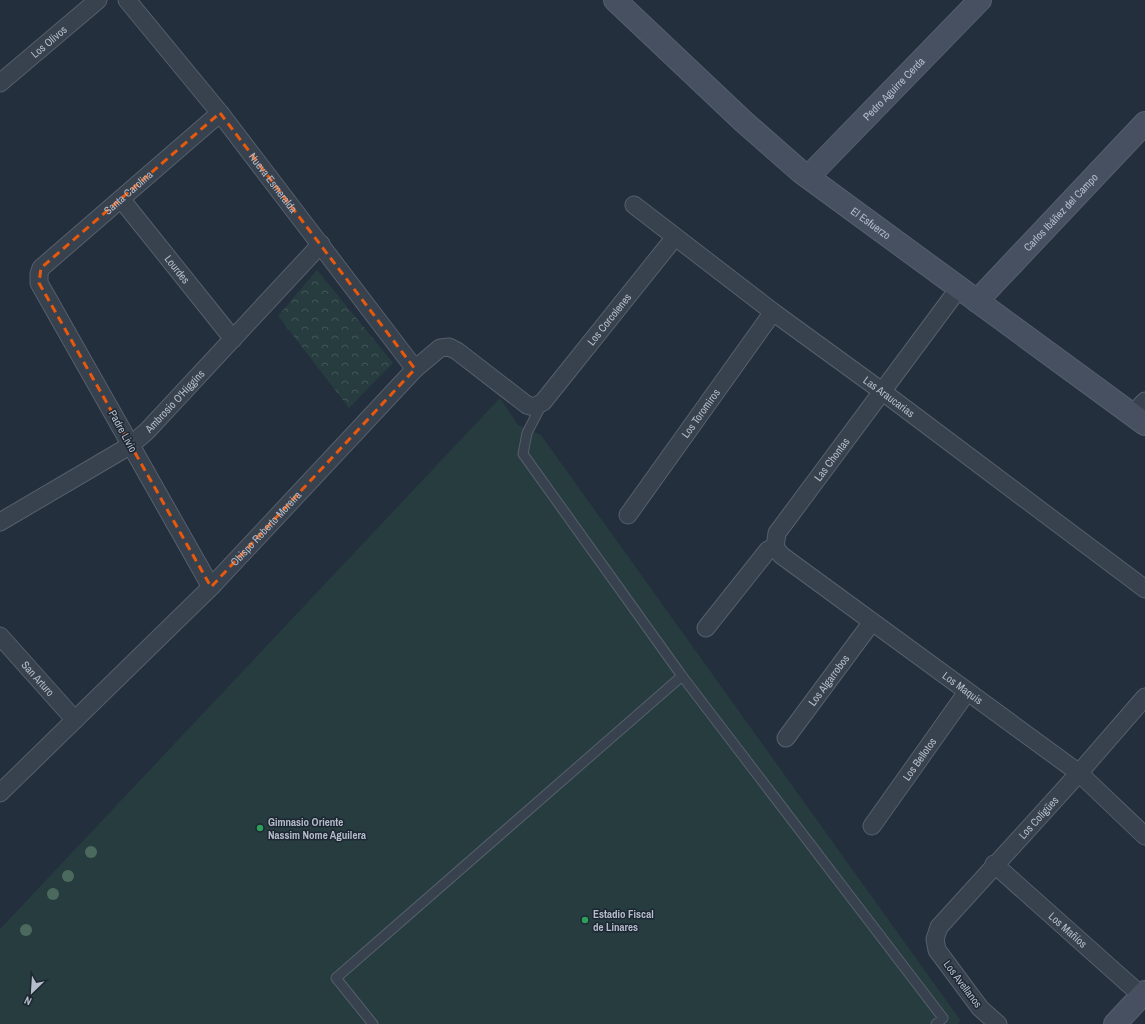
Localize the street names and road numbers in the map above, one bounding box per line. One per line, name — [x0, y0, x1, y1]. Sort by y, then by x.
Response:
street label: Los Olivos — [28, 22, 70, 61]
street label: Pedro Aguirre Cerda — [860, 54, 928, 123]
street label: Nueva Esmeralda — [246, 150, 300, 216]
street label: Santa Carolina — [101, 167, 156, 218]
street label: Carlos Ibáñez del Campo — [1021, 170, 1101, 254]
street label: El Esfuerzo — [848, 204, 894, 243]
street label: Lourdes — [162, 252, 193, 287]
street label: Los Corcolenes — [584, 290, 635, 348]
street label: Ambrosio O'Higgins — [141, 366, 208, 436]
street label: Las Araucarias — [861, 373, 918, 421]
street label: Los Toromiros — [678, 386, 723, 441]
street label: Padre Livio — [106, 407, 140, 455]
street label: Las Chontas — [811, 434, 853, 484]
street label: Obispo Roberto Moreira — [227, 488, 304, 569]
street label: Los Algarrobos — [805, 651, 853, 709]
street label: San Arturo — [19, 658, 57, 699]
street label: Los Maquis — [940, 668, 986, 708]
street label: Los Bellotos — [899, 735, 940, 783]
street label: Los Coligües — [1016, 793, 1062, 842]
street label: Los Mañíos — [1046, 909, 1090, 951]
street label: Los Avellanos — [941, 958, 986, 1011]

